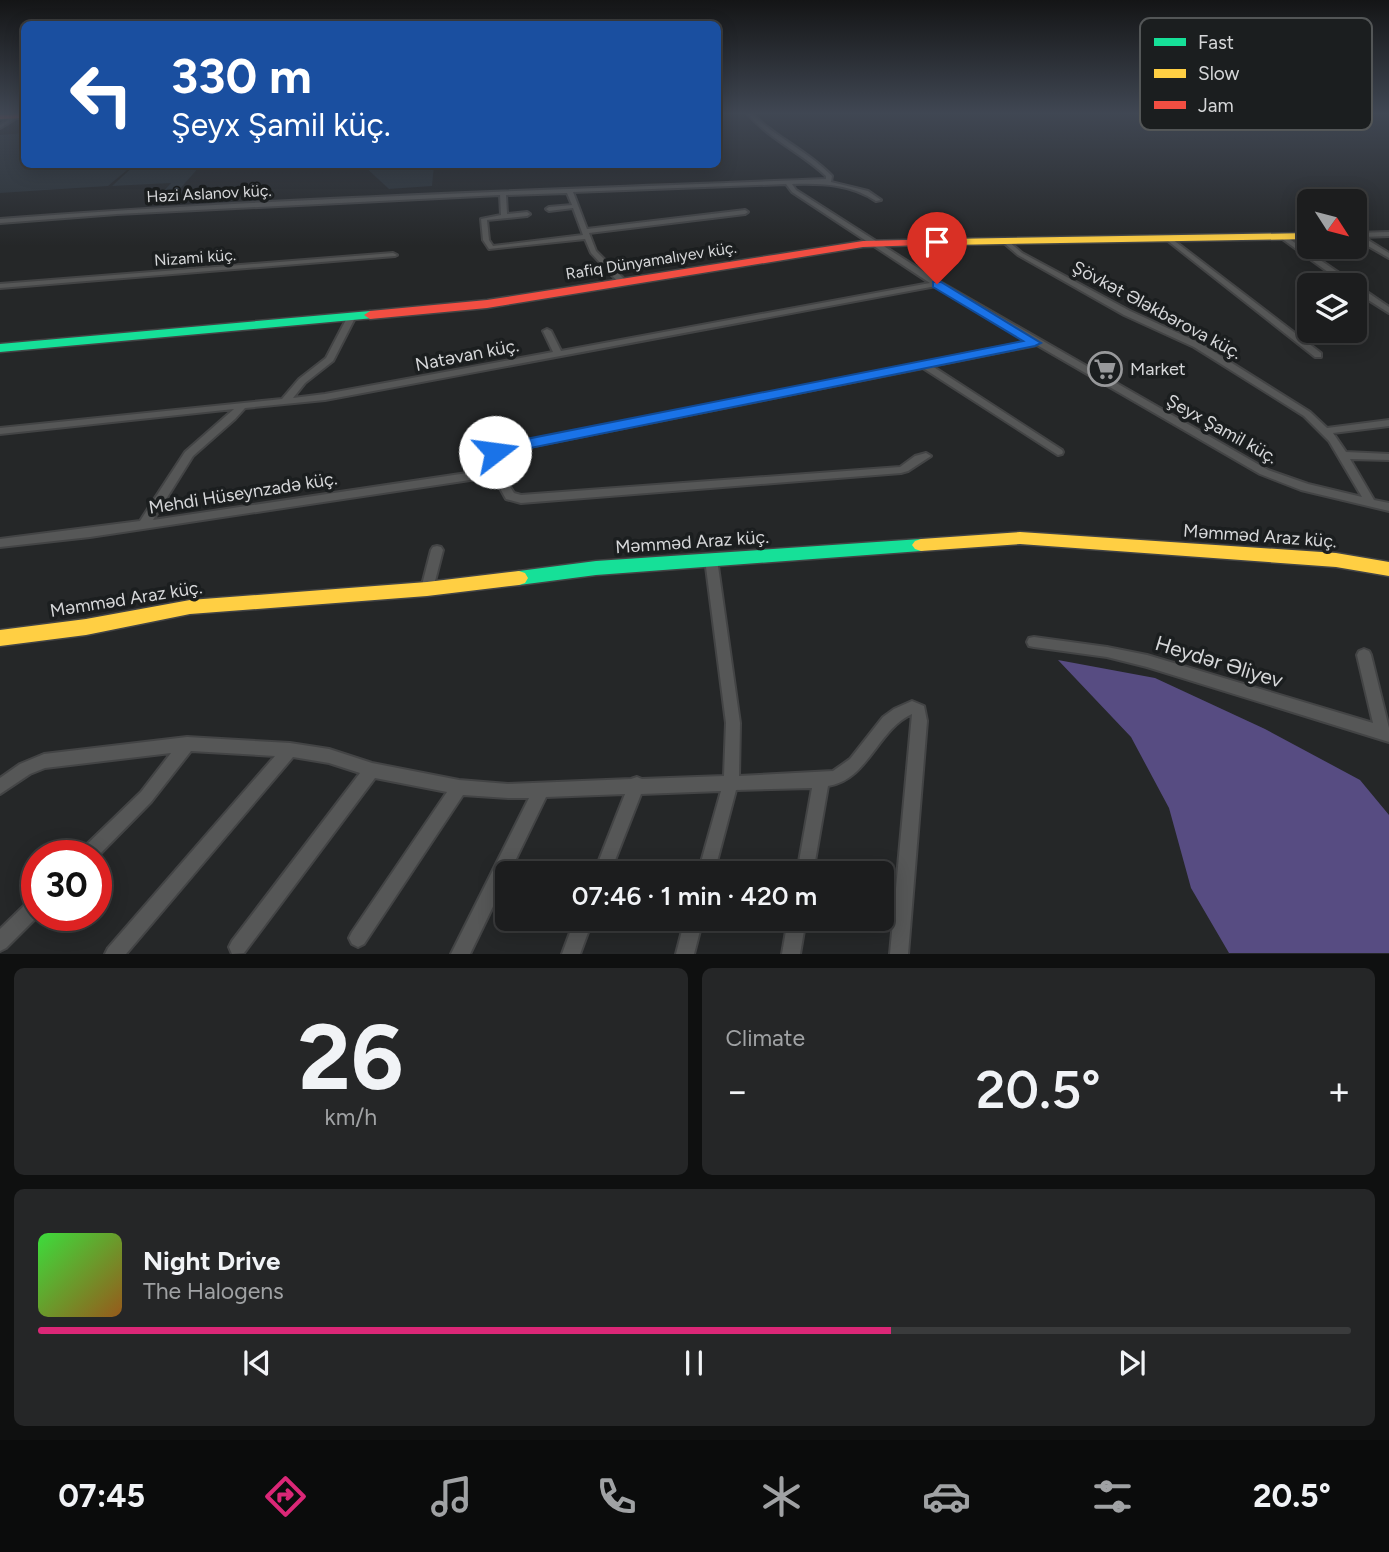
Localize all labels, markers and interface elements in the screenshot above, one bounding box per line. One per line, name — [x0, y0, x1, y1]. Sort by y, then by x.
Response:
legend — [1140, 18, 1372, 130]
text: Fast — [1198, 31, 1234, 54]
text: 330 m — [171, 46, 312, 105]
icon: left — [56, 49, 147, 140]
text: Slow — [1198, 62, 1240, 85]
text: Jam — [1198, 94, 1234, 117]
text: Şeyx Şamil küç. — [171, 106, 391, 144]
street label: Həzi Aslanov küç. — [146, 181, 272, 206]
north arrow — [1297, 189, 1367, 259]
map controls — [1297, 189, 1367, 343]
pin — [907, 212, 967, 284]
icon: arrive — [918, 223, 956, 261]
street label: Rafiq Dünyamalıyev küç. — [564, 238, 738, 283]
street label: Nizami küç. — [153, 245, 237, 270]
street label: Şövkət Ələkbərova küç. — [1069, 256, 1245, 364]
button: layers — [1297, 273, 1367, 343]
street label: Natəvan küç. — [413, 334, 521, 376]
supermarket icon: Market — [1086, 350, 1124, 388]
place label: Market — [1130, 358, 1186, 380]
street label: Şeyx Şamil küç. — [1163, 389, 1281, 469]
position arrow — [458, 415, 532, 489]
street label: Mehdi Hüseynzadə küç. — [147, 467, 339, 519]
street label: Məmməd Araz küç. — [1182, 520, 1338, 552]
street label: Məmməd Araz küç. — [614, 526, 770, 558]
street label: Məmməd Araz küç. — [48, 576, 204, 622]
street label: Heydər Əliyev — [1152, 630, 1286, 693]
speed limit sign: 30 — [21, 840, 112, 931]
text: 07:46 · 1 min · 420 m — [572, 880, 817, 912]
text: 26 — [298, 1003, 403, 1112]
text: Climate — [726, 1024, 805, 1052]
text: 20.5° — [976, 1059, 1101, 1121]
text: − — [726, 1068, 749, 1114]
text: + — [1327, 1068, 1351, 1114]
text: km/h — [324, 1103, 377, 1131]
text: Night Drive — [143, 1245, 280, 1277]
text: The Halogens — [143, 1277, 284, 1305]
icon: previous — [238, 1344, 276, 1382]
icon: pause — [675, 1344, 713, 1382]
icon: next — [1113, 1344, 1151, 1382]
icon: directions — [261, 1472, 310, 1521]
icon: music — [427, 1472, 476, 1521]
icon: phone — [592, 1472, 641, 1521]
icon: climate — [757, 1472, 806, 1521]
icon: car — [922, 1472, 971, 1521]
icon: filters — [1088, 1472, 1137, 1521]
text: 07:45 — [58, 1477, 145, 1515]
text: 20.5° — [1253, 1477, 1331, 1515]

